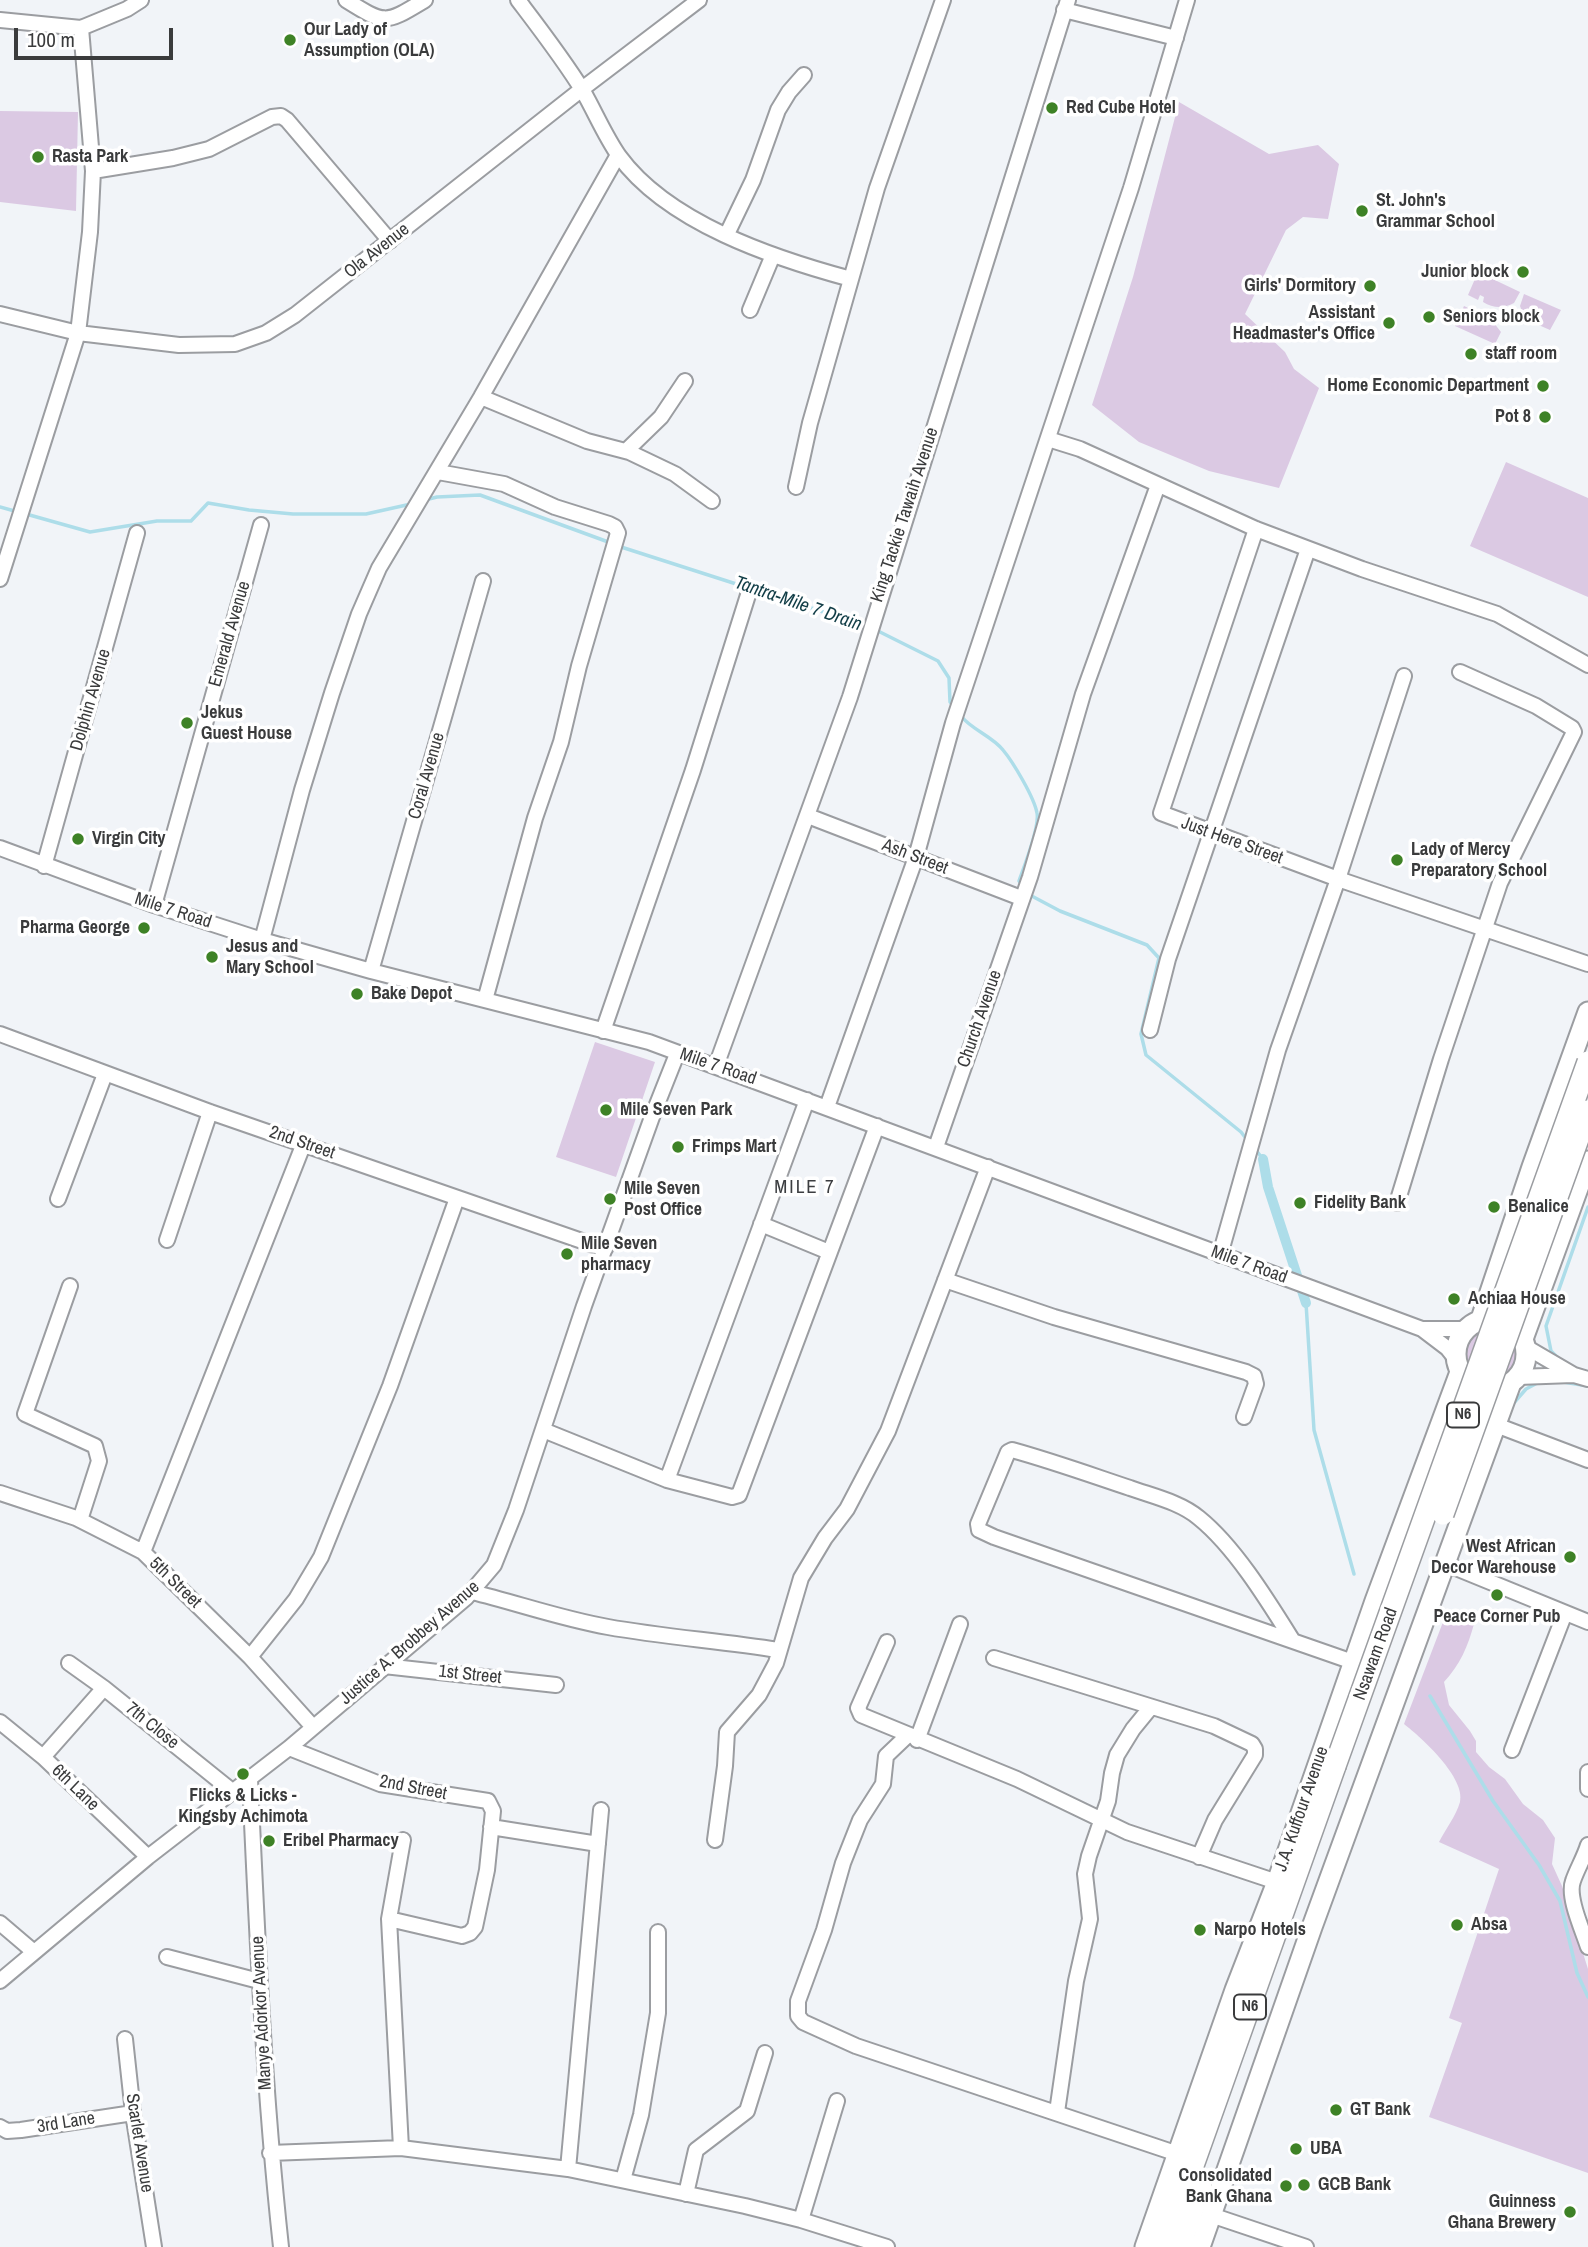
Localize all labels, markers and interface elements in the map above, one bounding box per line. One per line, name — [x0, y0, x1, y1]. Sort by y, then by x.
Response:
scale bar — [18, 14, 177, 58]
place label: Our Lady of Assumption (OLA) — [304, 19, 434, 61]
text: 100 m — [27, 25, 75, 54]
marker: Our Lady of Assumption (OLA) — [282, 32, 298, 48]
place label: Red Cube Hotel — [1066, 97, 1176, 119]
marker: Red Cube Hotel — [1044, 100, 1060, 116]
place label: Rasta Park — [52, 146, 128, 168]
marker: Rasta Park — [30, 149, 46, 165]
place label: St. John's Grammar School — [1376, 190, 1495, 232]
marker: St. John's Grammar School — [1354, 203, 1370, 219]
street label: Ola Avenue — [340, 219, 414, 283]
place label: Junior block — [1421, 261, 1509, 283]
marker: Junior block — [1515, 264, 1531, 280]
place label: Girls' Dormitory — [1244, 275, 1356, 297]
marker: Girls' Dormitory — [1362, 278, 1378, 294]
place label: Assistant Headmaster's Office — [1233, 302, 1375, 344]
place label: Seniors block — [1443, 306, 1540, 328]
marker: Seniors block — [1421, 309, 1437, 325]
marker: Assistant Headmaster's Office — [1381, 315, 1397, 331]
place label: staff room — [1485, 343, 1557, 365]
marker: staff room — [1463, 346, 1479, 362]
place label: Home Economic Department — [1327, 375, 1529, 397]
marker: Home Economic Department — [1535, 378, 1551, 394]
place label: Pot 8 — [1495, 406, 1531, 428]
marker: Pot 8 — [1537, 409, 1553, 425]
street label: King Tackie Tawaih Avenue — [867, 425, 943, 605]
water label: Tantra-Mile 7 Drain — [731, 572, 865, 636]
street label: Emerald Avenue — [205, 579, 255, 689]
street label: Dolphin Avenue — [66, 647, 116, 753]
place label: Jekus Guest House — [201, 702, 292, 744]
marker: Jekus Guest House — [179, 715, 195, 731]
street label: Coral Avenue — [404, 730, 450, 822]
street label: Just Here Street — [1178, 813, 1286, 869]
place label: Virgin City — [92, 828, 166, 850]
marker: Virgin City — [70, 831, 86, 847]
street label: Ash Street — [879, 835, 951, 879]
place label: Lady of Mercy Preparatory School — [1411, 839, 1547, 882]
marker: Lady of Mercy Preparatory School — [1389, 852, 1405, 868]
street label: Mile 7 Road — [132, 888, 214, 934]
place label: Pharma George — [20, 917, 130, 939]
marker: Pharma George — [136, 920, 152, 936]
place label: Jesus and Mary School — [226, 936, 314, 978]
marker: Jesus and Mary School — [204, 949, 220, 965]
street label: Church Avenue — [953, 968, 1007, 1070]
place label: Bake Depot — [371, 983, 452, 1005]
marker: Bake Depot — [349, 986, 365, 1002]
street label: Mile 7 Road — [677, 1044, 759, 1090]
place label: Mile Seven Park — [620, 1099, 732, 1121]
marker: Mile Seven Park — [598, 1102, 614, 1118]
street label: 2nd Street — [266, 1122, 338, 1164]
place label: Frimps Mart — [692, 1136, 776, 1158]
marker: Frimps Mart — [670, 1139, 686, 1155]
district label: MILE 7 — [775, 1177, 835, 1199]
place label: Mile Seven Post Office — [624, 1178, 702, 1220]
marker: Mile Seven Post Office — [602, 1191, 618, 1207]
place label: Fidelity Bank — [1314, 1192, 1406, 1214]
marker: Fidelity Bank — [1292, 1195, 1308, 1211]
place label: Benalice — [1508, 1196, 1569, 1218]
marker: Benalice — [1486, 1199, 1502, 1215]
place label: Mile Seven pharmacy — [581, 1233, 657, 1276]
street label: Mile 7 Road — [1208, 1241, 1290, 1289]
marker: Mile Seven pharmacy — [559, 1246, 575, 1262]
place label: Achiaa House — [1468, 1288, 1566, 1310]
marker: Achiaa House — [1446, 1291, 1462, 1307]
road number: N6 — [1447, 1402, 1479, 1428]
place label: West African Decor Warehouse — [1431, 1536, 1556, 1578]
marker: West African Decor Warehouse — [1562, 1549, 1578, 1565]
street label: 5th Street — [144, 1553, 206, 1613]
street label: Justice A. Brobbey Avenue — [336, 1577, 484, 1709]
marker: Peace Corner Pub — [1489, 1587, 1505, 1603]
street label: Nsawam Road — [1349, 1605, 1403, 1703]
place label: Peace Corner Pub — [1433, 1606, 1561, 1628]
street label: 1st Street — [437, 1661, 503, 1689]
street label: 7th Close — [121, 1698, 183, 1754]
street label: J.A. Kuffour Avenue — [1270, 1744, 1334, 1874]
street label: 6th Lane — [47, 1760, 103, 1816]
marker: Flicks & Licks - Kingsby Achimota — [235, 1766, 251, 1782]
street label: 2nd Street — [378, 1771, 448, 1805]
place label: Flicks & Licks - Kingsby Achimota — [178, 1785, 308, 1828]
place label: Eribel Pharmacy — [283, 1830, 399, 1852]
marker: Eribel Pharmacy — [261, 1833, 277, 1849]
place label: Absa — [1471, 1914, 1507, 1936]
marker: Absa — [1449, 1917, 1465, 1933]
place label: Narpo Hotels — [1214, 1919, 1306, 1941]
marker: Narpo Hotels — [1192, 1922, 1208, 1938]
street label: Manye Adorkor Avenue — [247, 1936, 277, 2090]
road number: N6 — [1234, 1994, 1266, 2020]
street label: Scarlet Avenue — [121, 2092, 157, 2194]
place label: GT Bank — [1350, 2099, 1411, 2121]
marker: GT Bank — [1328, 2102, 1344, 2118]
street label: 3rd Lane — [36, 2108, 96, 2138]
place label: UBA — [1310, 2138, 1342, 2160]
marker: UBA — [1288, 2141, 1304, 2157]
place label: Consolidated Bank Ghana — [1179, 2165, 1272, 2208]
place label: GCB Bank — [1318, 2174, 1391, 2196]
marker: GCB Bank — [1296, 2177, 1312, 2193]
marker: Consolidated Bank Ghana — [1278, 2178, 1294, 2194]
place label: Guinness Ghana Brewery — [1448, 2191, 1556, 2234]
marker: Guinness Ghana Brewery — [1562, 2204, 1578, 2220]

